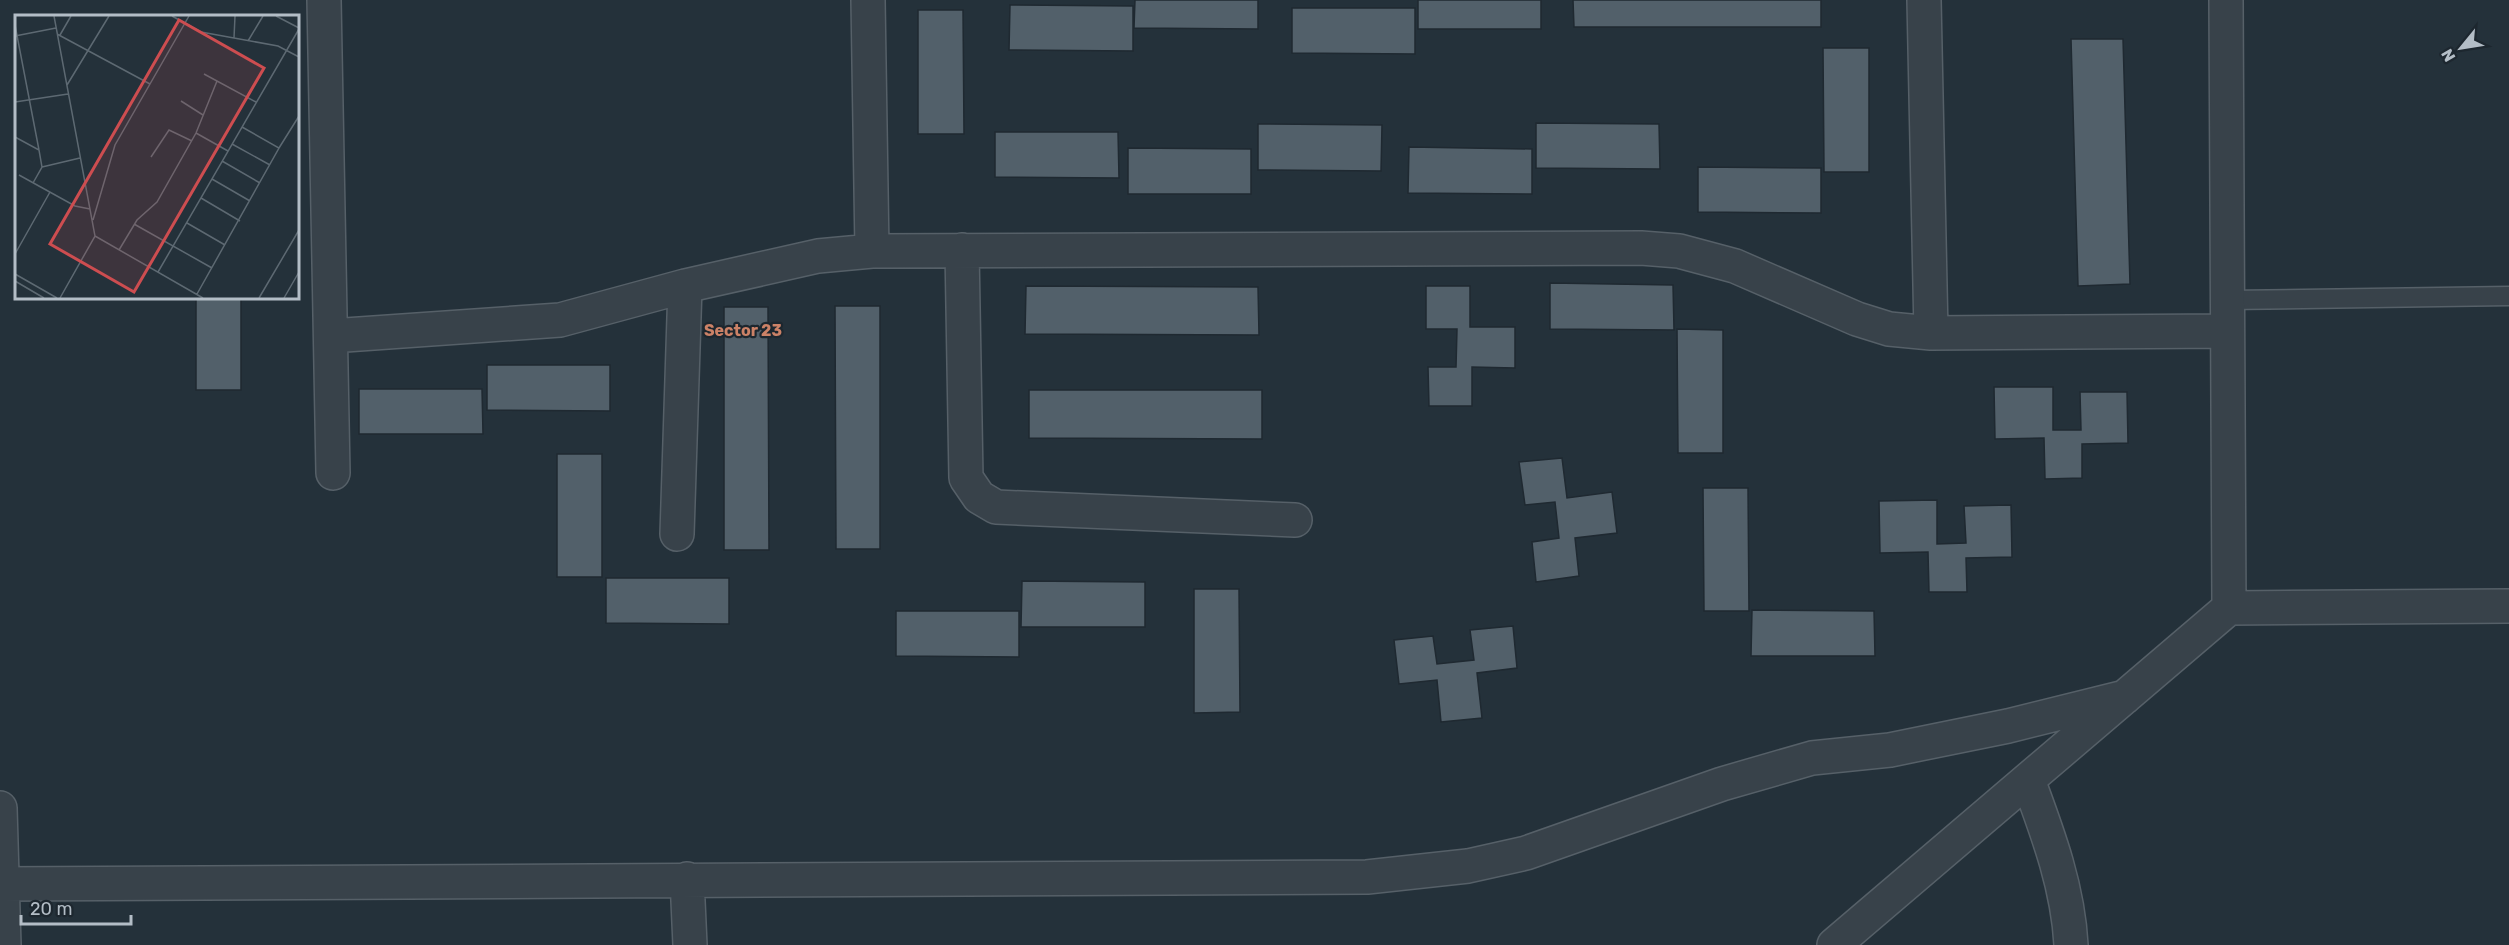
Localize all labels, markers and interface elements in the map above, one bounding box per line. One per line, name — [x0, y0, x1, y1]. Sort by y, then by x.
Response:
inset map — [15, 15, 298, 298]
north arrow — [2431, 18, 2491, 78]
text: N — [2437, 46, 2460, 65]
district label: Sector 23 — [704, 321, 782, 340]
scale bar — [21, 888, 130, 926]
text: 20 m — [30, 898, 72, 920]

